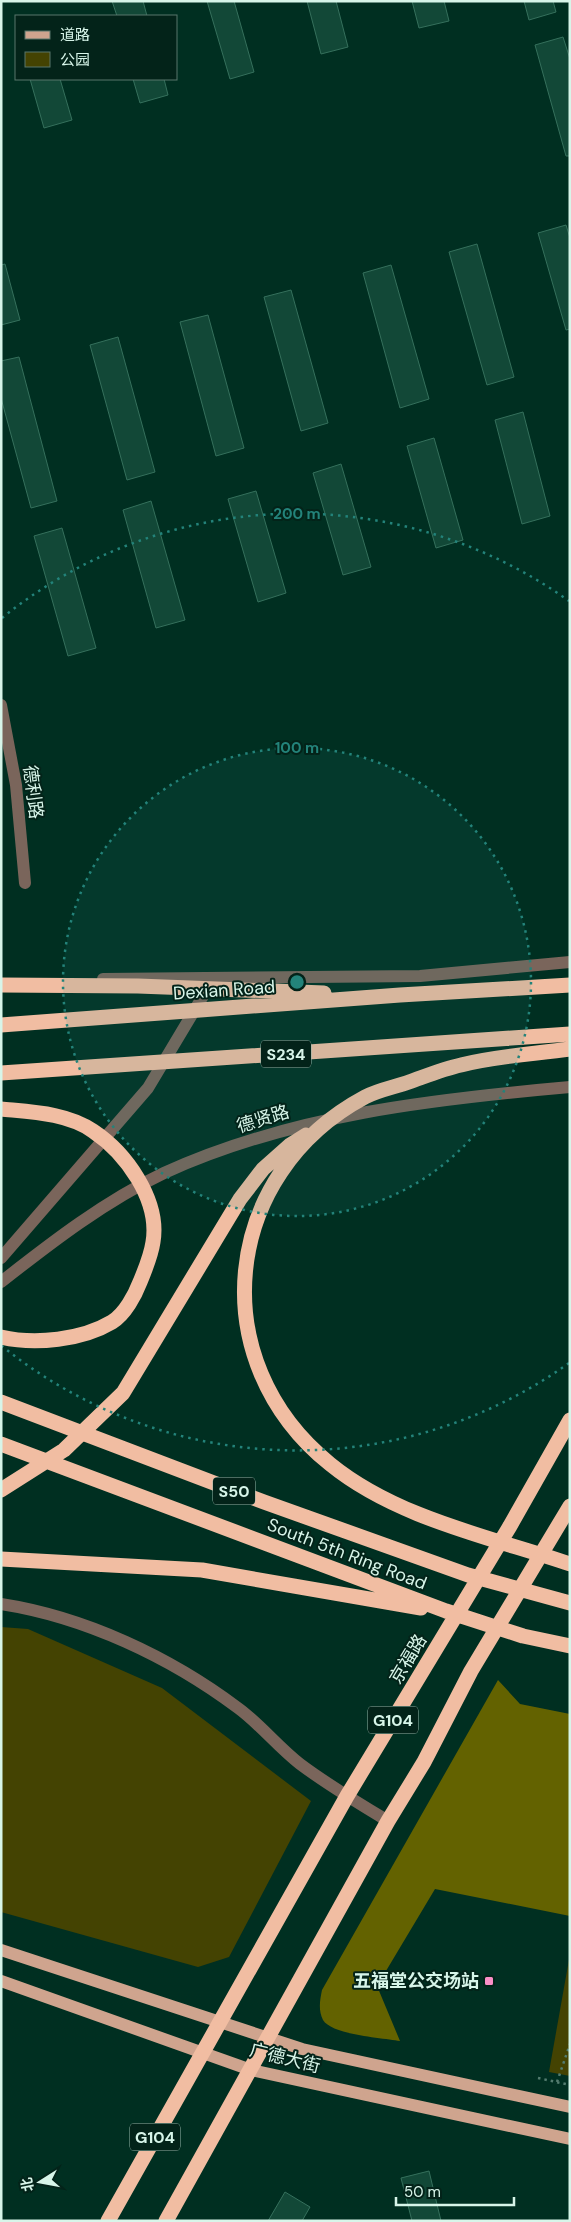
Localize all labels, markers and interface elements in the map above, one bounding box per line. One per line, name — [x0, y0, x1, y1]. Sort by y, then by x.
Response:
legend — [15, 15, 178, 80]
text: 道路 — [60, 25, 90, 45]
text: 公园 — [60, 50, 90, 70]
text: 200 m — [273, 504, 321, 524]
text: 100 m — [275, 738, 319, 758]
street label: 德利路 — [18, 764, 48, 820]
centre of rings — [288, 973, 306, 991]
street label: Dexian Road — [172, 974, 276, 1006]
road number: S234 — [261, 1040, 311, 1068]
street label: 德贤路 — [234, 1100, 292, 1138]
road number: S50 — [213, 1478, 255, 1504]
street label: South 5th Ring Road — [264, 1513, 430, 1595]
street label: 京福路 — [384, 1630, 432, 1688]
road number: G104 — [368, 1706, 418, 1734]
place label: 五福堂公交场站 — [353, 1969, 479, 1993]
marker: 五福堂公交场站 — [483, 1975, 495, 1987]
street label: 广德大街 — [247, 2038, 323, 2078]
road number: G104 — [130, 2124, 180, 2150]
north arrow — [15, 2157, 65, 2207]
scale bar — [396, 2174, 514, 2206]
text: 北 — [17, 2176, 37, 2193]
text: 50 m — [404, 2182, 441, 2202]

